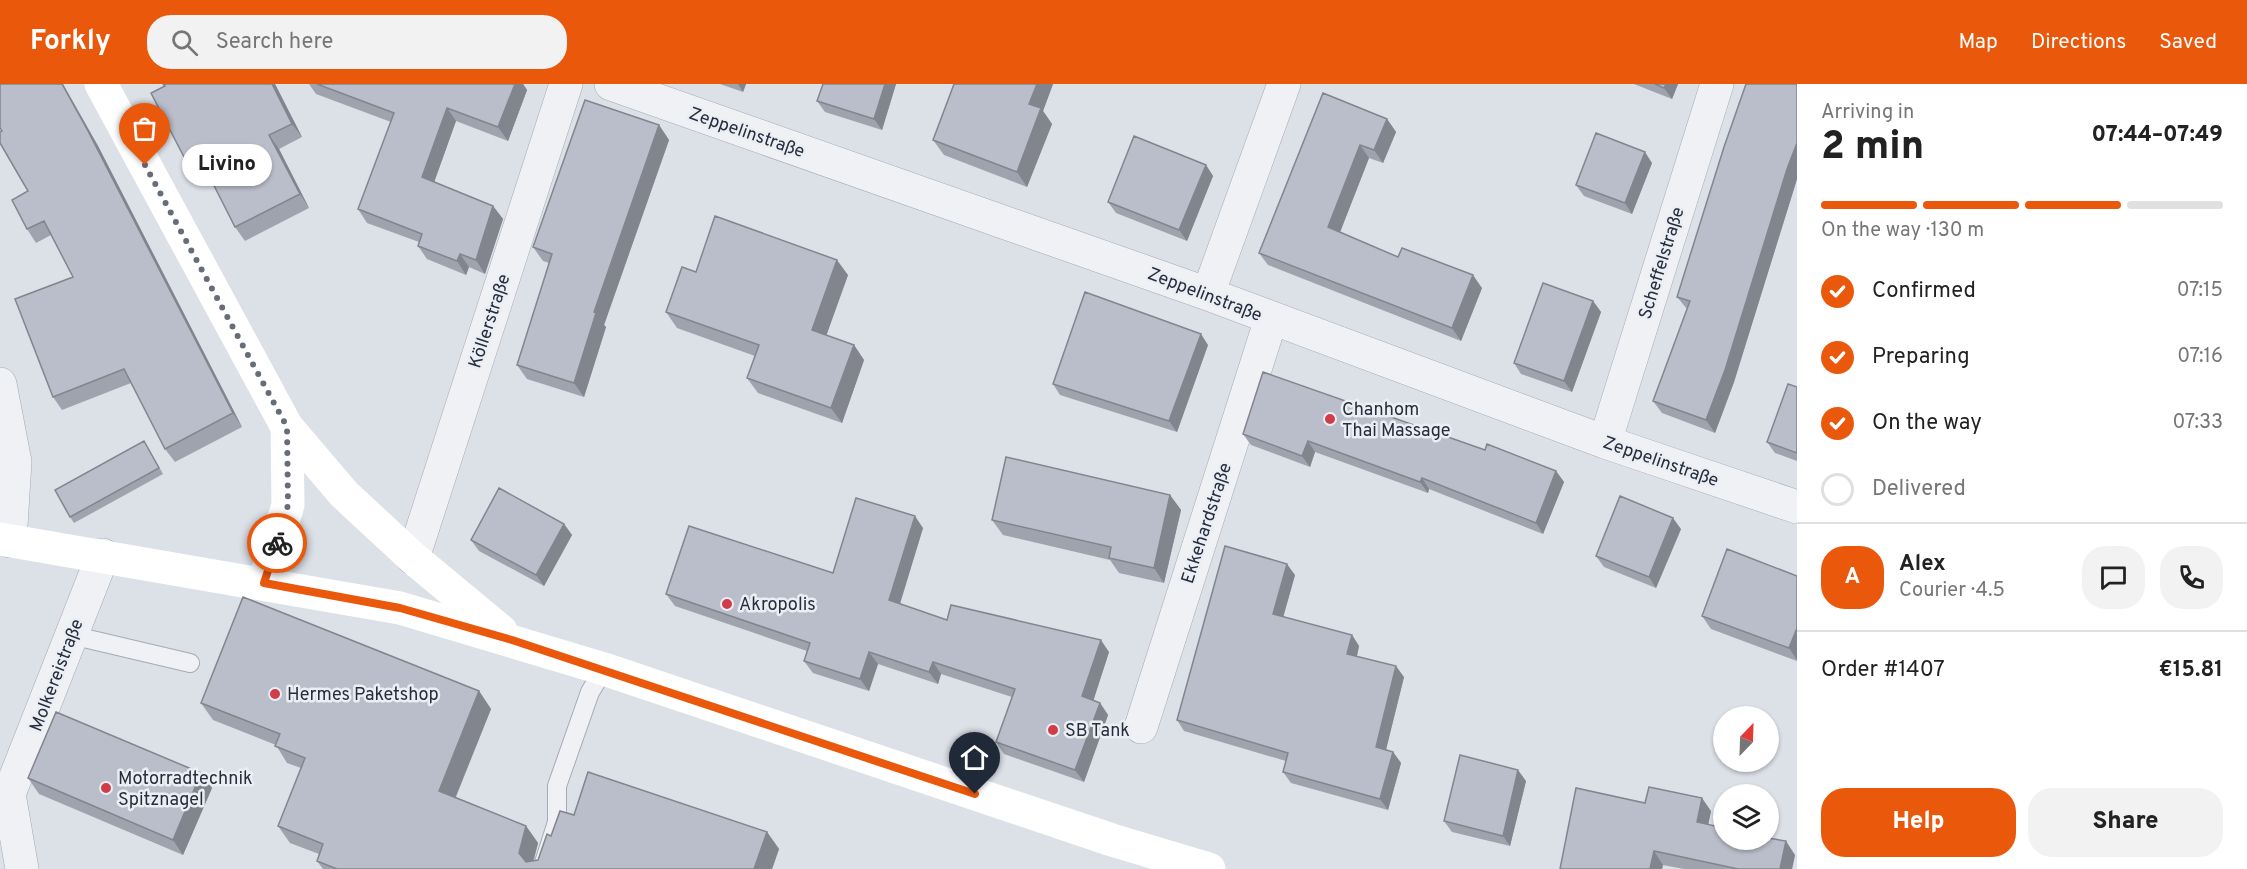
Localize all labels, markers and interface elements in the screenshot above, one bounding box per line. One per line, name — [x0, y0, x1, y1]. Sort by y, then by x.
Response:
search box — [147, 15, 567, 69]
text: Forkly — [30, 24, 111, 60]
icon: search — [168, 26, 201, 59]
text: Search here — [216, 29, 333, 56]
text: Map — [1958, 29, 1998, 56]
text: Directions — [2031, 29, 2126, 56]
text: Saved — [2159, 29, 2217, 56]
text: Arriving in — [1821, 100, 1914, 126]
pin — [119, 103, 170, 165]
street label: Zeppelinstraße — [686, 103, 807, 164]
icon: bag — [128, 112, 161, 145]
text: 07:44–07:49 — [2091, 122, 2223, 149]
text: 2 min — [1821, 124, 1924, 173]
callout: Livino — [181, 144, 271, 186]
text: Livino — [198, 152, 256, 178]
street label: Scheffelstraße — [1634, 205, 1690, 322]
text: On the way · 130 m — [1821, 218, 1984, 244]
street label: Zeppelinstraße — [1144, 263, 1265, 328]
street label: Köllerstraße — [464, 271, 516, 371]
icon: check — [1821, 275, 1854, 308]
text: Confirmed — [1872, 278, 1976, 305]
text: 07:15 — [2177, 278, 2223, 304]
icon: check — [1821, 341, 1854, 374]
text: Preparing — [1872, 344, 1970, 371]
text: 07:16 — [2177, 344, 2223, 370]
place label: Chanhom Thai Massage — [1342, 399, 1451, 443]
icon: check — [1821, 407, 1854, 440]
text: On the way — [1872, 410, 1982, 437]
text: 07:33 — [2173, 410, 2223, 436]
marker: Chanhom Thai Massage — [1323, 412, 1337, 426]
street label: Zeppelinstraße — [1600, 432, 1721, 493]
street label: Ekkehardstraße — [1177, 460, 1238, 587]
text: Delivered — [1872, 476, 1966, 503]
courier — [247, 513, 307, 573]
icon: bike — [261, 527, 294, 560]
button: chat — [2082, 546, 2145, 609]
button: phone — [2160, 546, 2223, 609]
text: Alex — [1899, 551, 1946, 578]
text: A — [1845, 564, 1860, 591]
text: Courier · 4.5 — [1899, 578, 2005, 604]
place label: Akropolis — [739, 594, 816, 617]
marker: Akropolis — [720, 597, 734, 611]
street label: Molkereistraße — [25, 616, 89, 735]
text: Order #1407 — [1821, 657, 1945, 684]
text: €15.81 — [2159, 657, 2223, 684]
place label: Hermes Paketshop — [287, 684, 439, 707]
marker: Hermes Paketshop — [268, 687, 282, 701]
north arrow — [1713, 706, 1779, 772]
map controls — [1713, 706, 1779, 850]
place label: SB Tank — [1065, 720, 1130, 743]
marker: SB Tank — [1046, 723, 1060, 737]
pin — [949, 732, 1000, 794]
icon: home — [958, 741, 991, 774]
place label: Motorradtechnik Spitznagel — [118, 768, 253, 812]
marker: Motorradtechnik Spitznagel — [99, 781, 113, 795]
button: layers — [1713, 784, 1779, 850]
button: Help — [1821, 788, 2016, 857]
button: Share — [2028, 788, 2223, 857]

